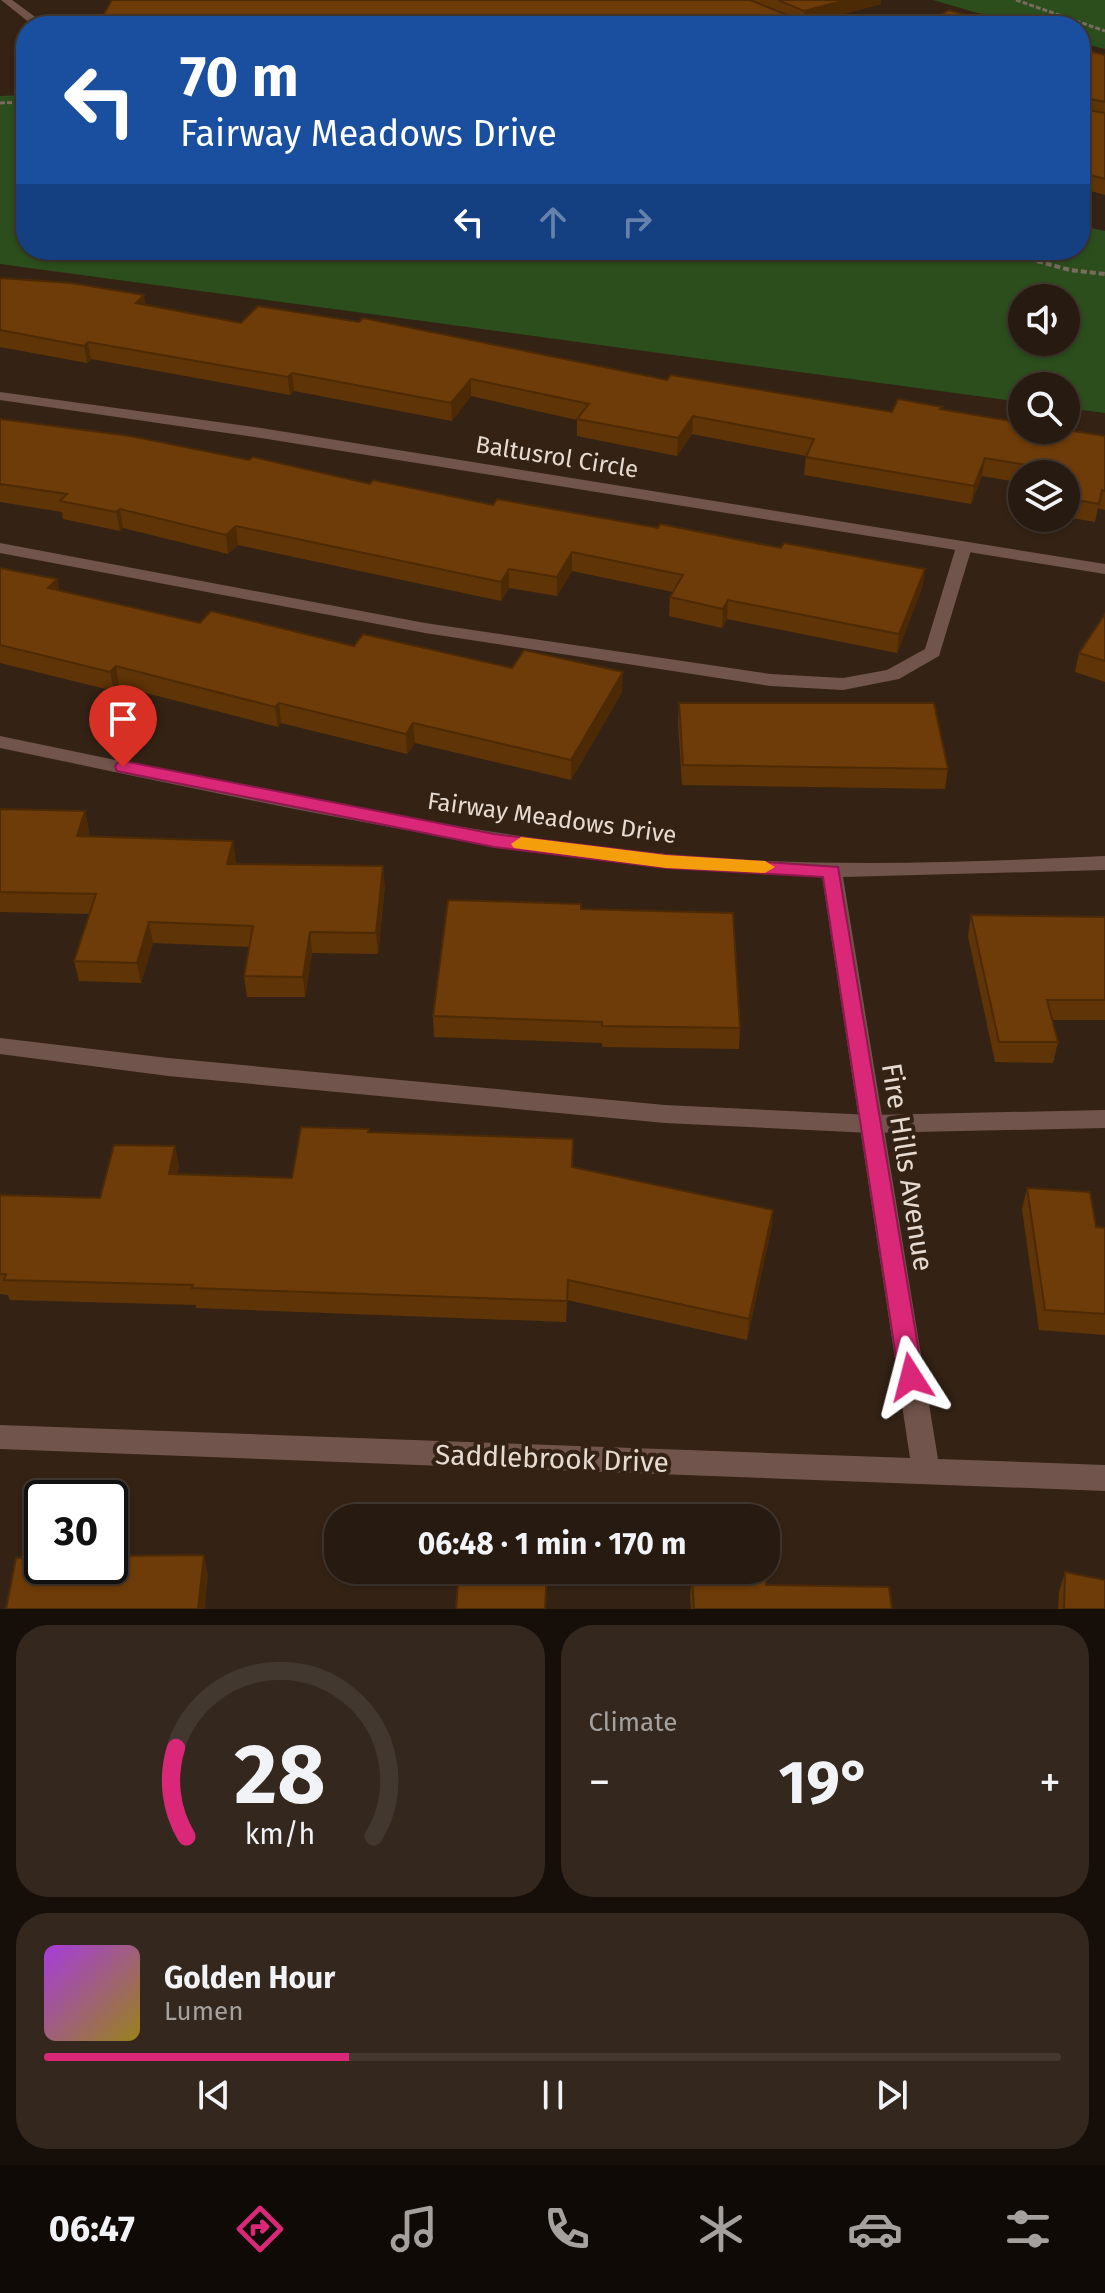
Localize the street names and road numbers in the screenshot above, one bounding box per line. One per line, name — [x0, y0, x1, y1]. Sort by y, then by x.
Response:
street label: Baltusrol Circle — [474, 430, 640, 484]
street label: Fairway Meadows Drive — [426, 787, 678, 849]
street label: Fire Hills Avenue — [875, 1061, 940, 1273]
street label: Saddlebrook Drive — [434, 1438, 670, 1479]

